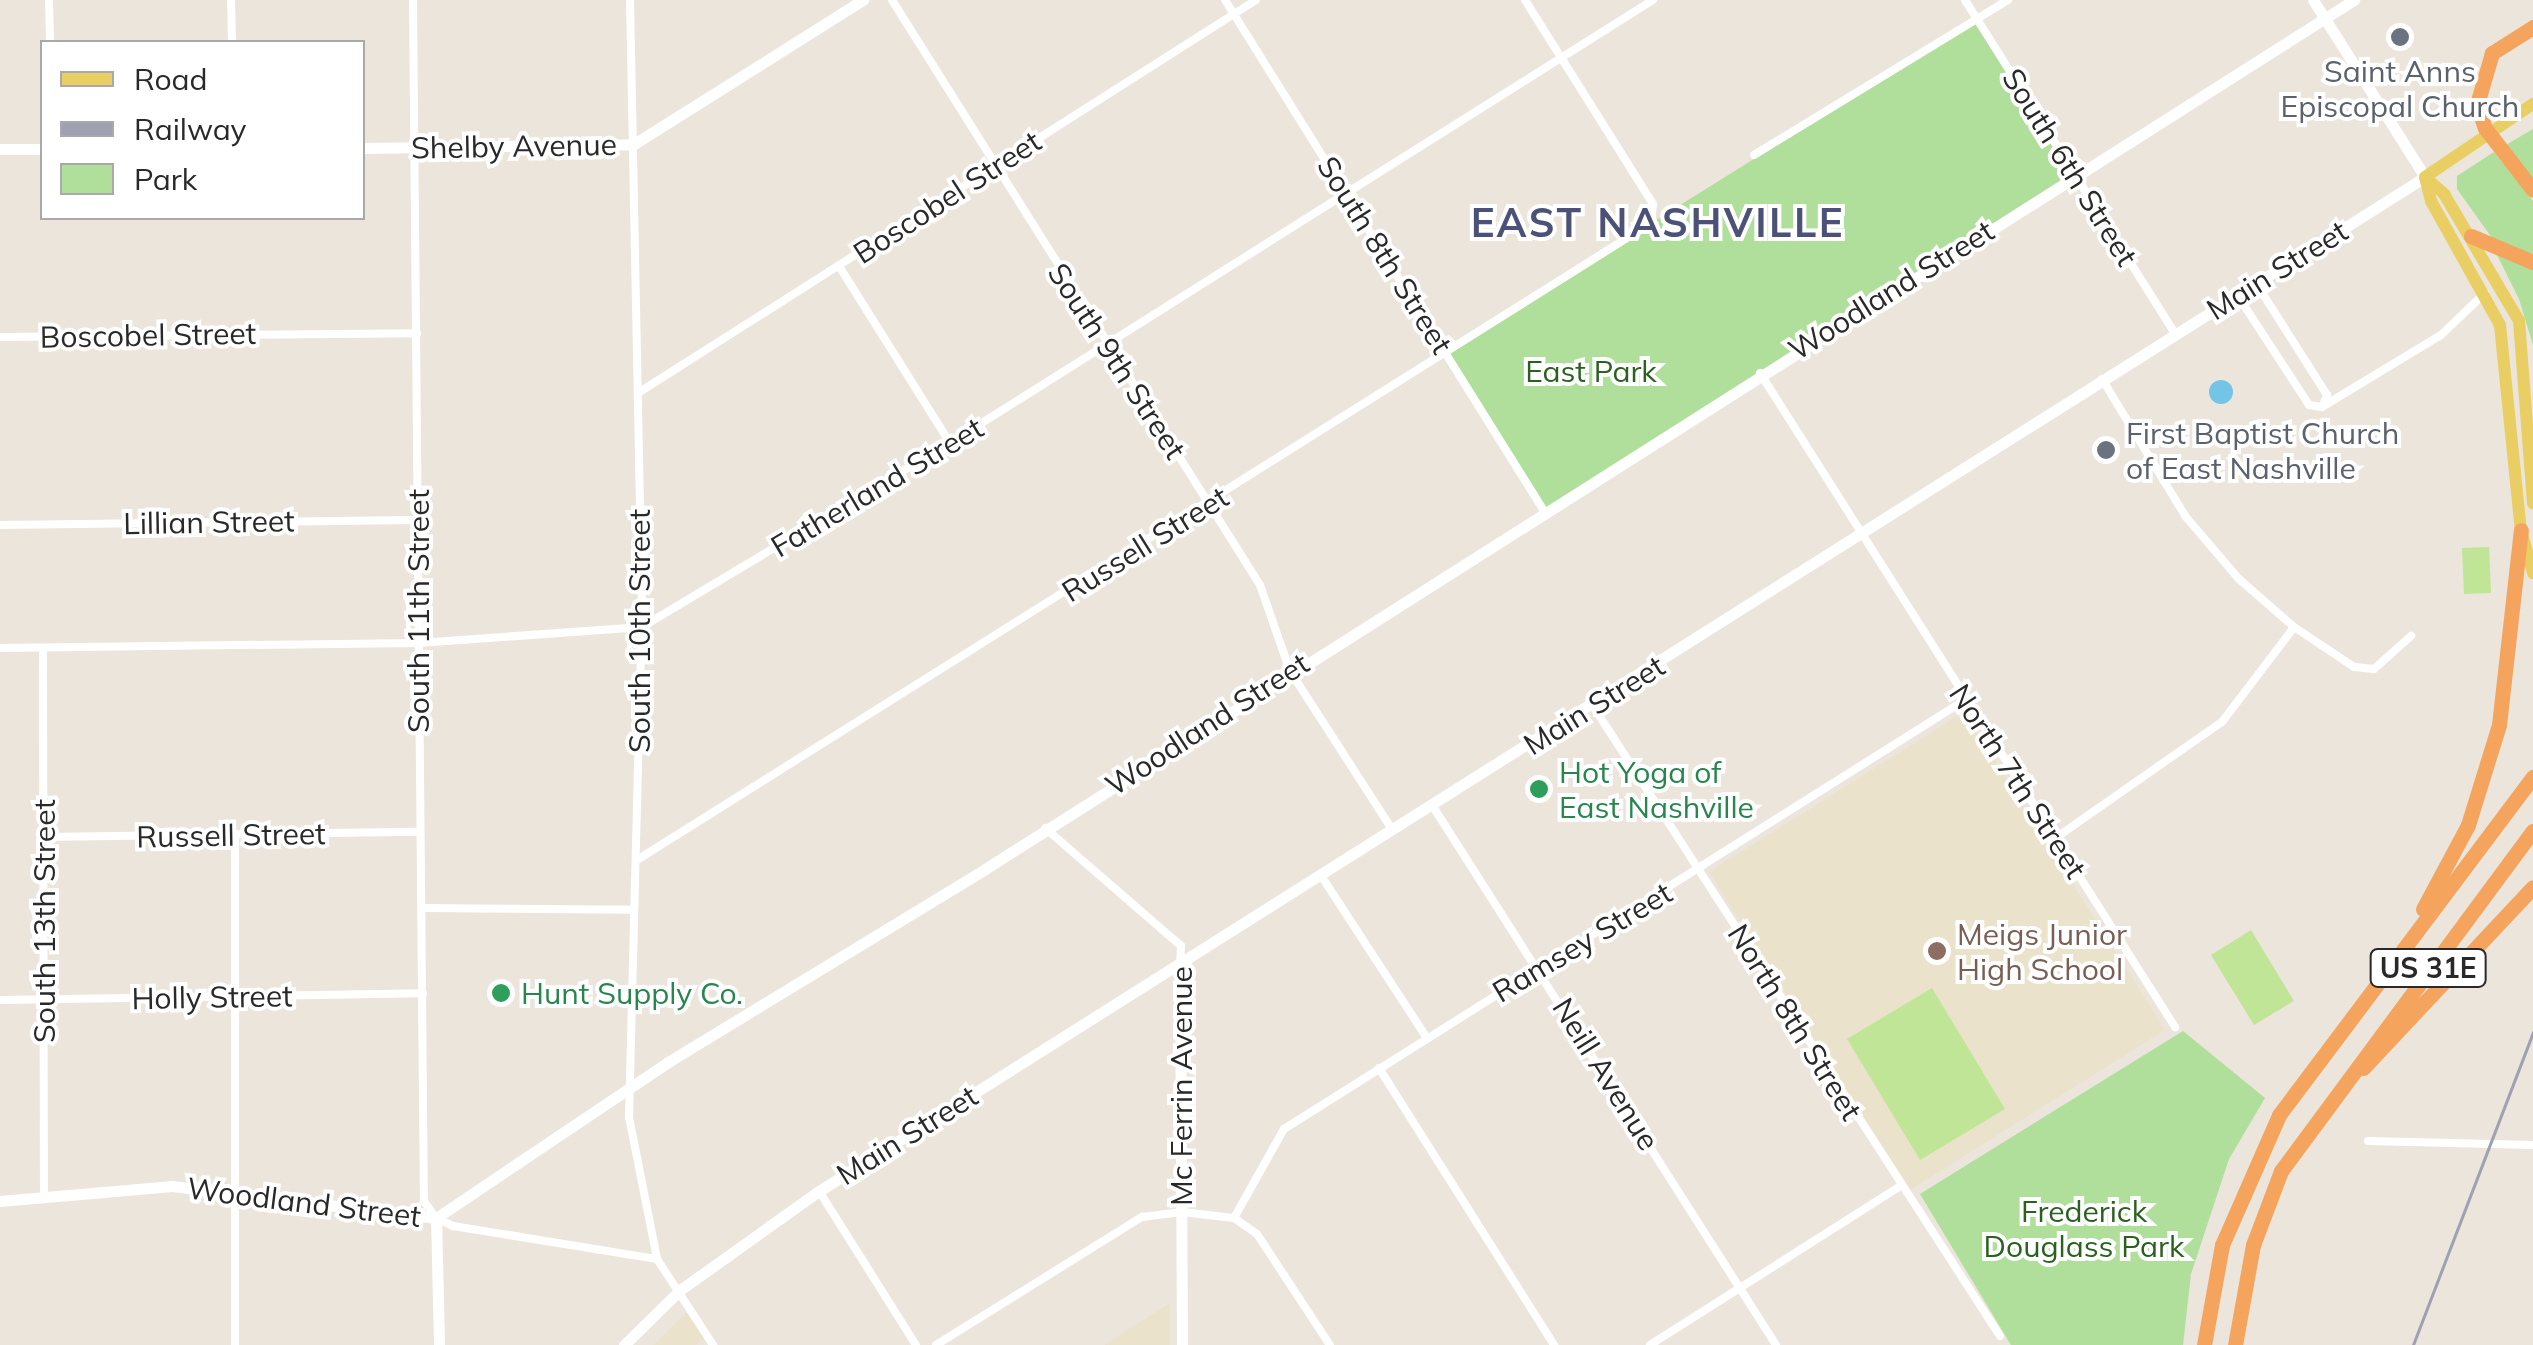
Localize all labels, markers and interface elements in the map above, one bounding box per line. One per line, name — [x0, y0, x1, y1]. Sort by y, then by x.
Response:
marker: Saint Anns Episcopal Church — [2389, 26, 2411, 48]
legend — [40, 40, 365, 220]
place label: Saint Anns Episcopal Church — [2281, 53, 2519, 124]
text: Road — [134, 60, 208, 98]
street label: South 6th Street — [1995, 62, 2145, 272]
text: Railway — [134, 110, 247, 148]
street label: Boscobel Street — [846, 123, 1048, 271]
street label: Shelby Avenue — [411, 126, 617, 166]
street label: South 8th Street — [1310, 150, 1460, 360]
text: Park — [134, 160, 197, 198]
district label: EAST NASHVILLE — [1471, 198, 1845, 246]
street label: Woodland Street — [1782, 212, 2000, 368]
street label: Main Street — [2200, 213, 2354, 327]
street label: South 9th Street — [1040, 256, 1194, 466]
street label: Boscobel Street — [40, 315, 256, 355]
park label: East Park — [1525, 353, 1657, 389]
street label: Fatherland Street — [764, 409, 990, 565]
place label: First Baptist Church of East Nashville — [2126, 415, 2399, 486]
marker: First Baptist Church of East Nashville — [2095, 439, 2117, 461]
street label: Russell Street — [1055, 479, 1235, 609]
street label: South 11th Street — [400, 489, 436, 733]
street label: Lillian Street — [123, 503, 295, 541]
street label: South 10th Street — [621, 509, 657, 753]
street label: Woodland Street — [1098, 645, 1316, 803]
street label: Main Street — [1517, 648, 1671, 762]
street label: North 7th Street — [1942, 677, 2094, 885]
place label: Hot Yoga of East Nashville — [1559, 754, 1754, 824]
marker: Hot Yoga of East Nashville — [1528, 778, 1550, 800]
street label: South 13th Street — [26, 799, 62, 1043]
street label: Russell Street — [136, 815, 326, 855]
street label: Ramsey Street — [1486, 874, 1678, 1010]
place label: Meigs Junior High School — [1957, 916, 2127, 986]
street label: North 8th Street — [1720, 917, 1870, 1127]
marker: Meigs Junior High School — [1926, 940, 1948, 962]
road number: US 31E — [2368, 945, 2488, 991]
street label: Mc Ferrin Avenue — [1163, 966, 1199, 1206]
place label: Hunt Supply Co. — [521, 975, 743, 1011]
street label: Holly Street — [131, 978, 293, 1016]
marker: Hunt Supply Co. — [490, 982, 512, 1004]
street label: Neill Avenue — [1545, 991, 1667, 1157]
street label: Main Street — [830, 1078, 984, 1192]
street label: Woodland Street — [185, 1170, 423, 1234]
park label: Frederick Douglass Park — [1984, 1193, 2184, 1264]

